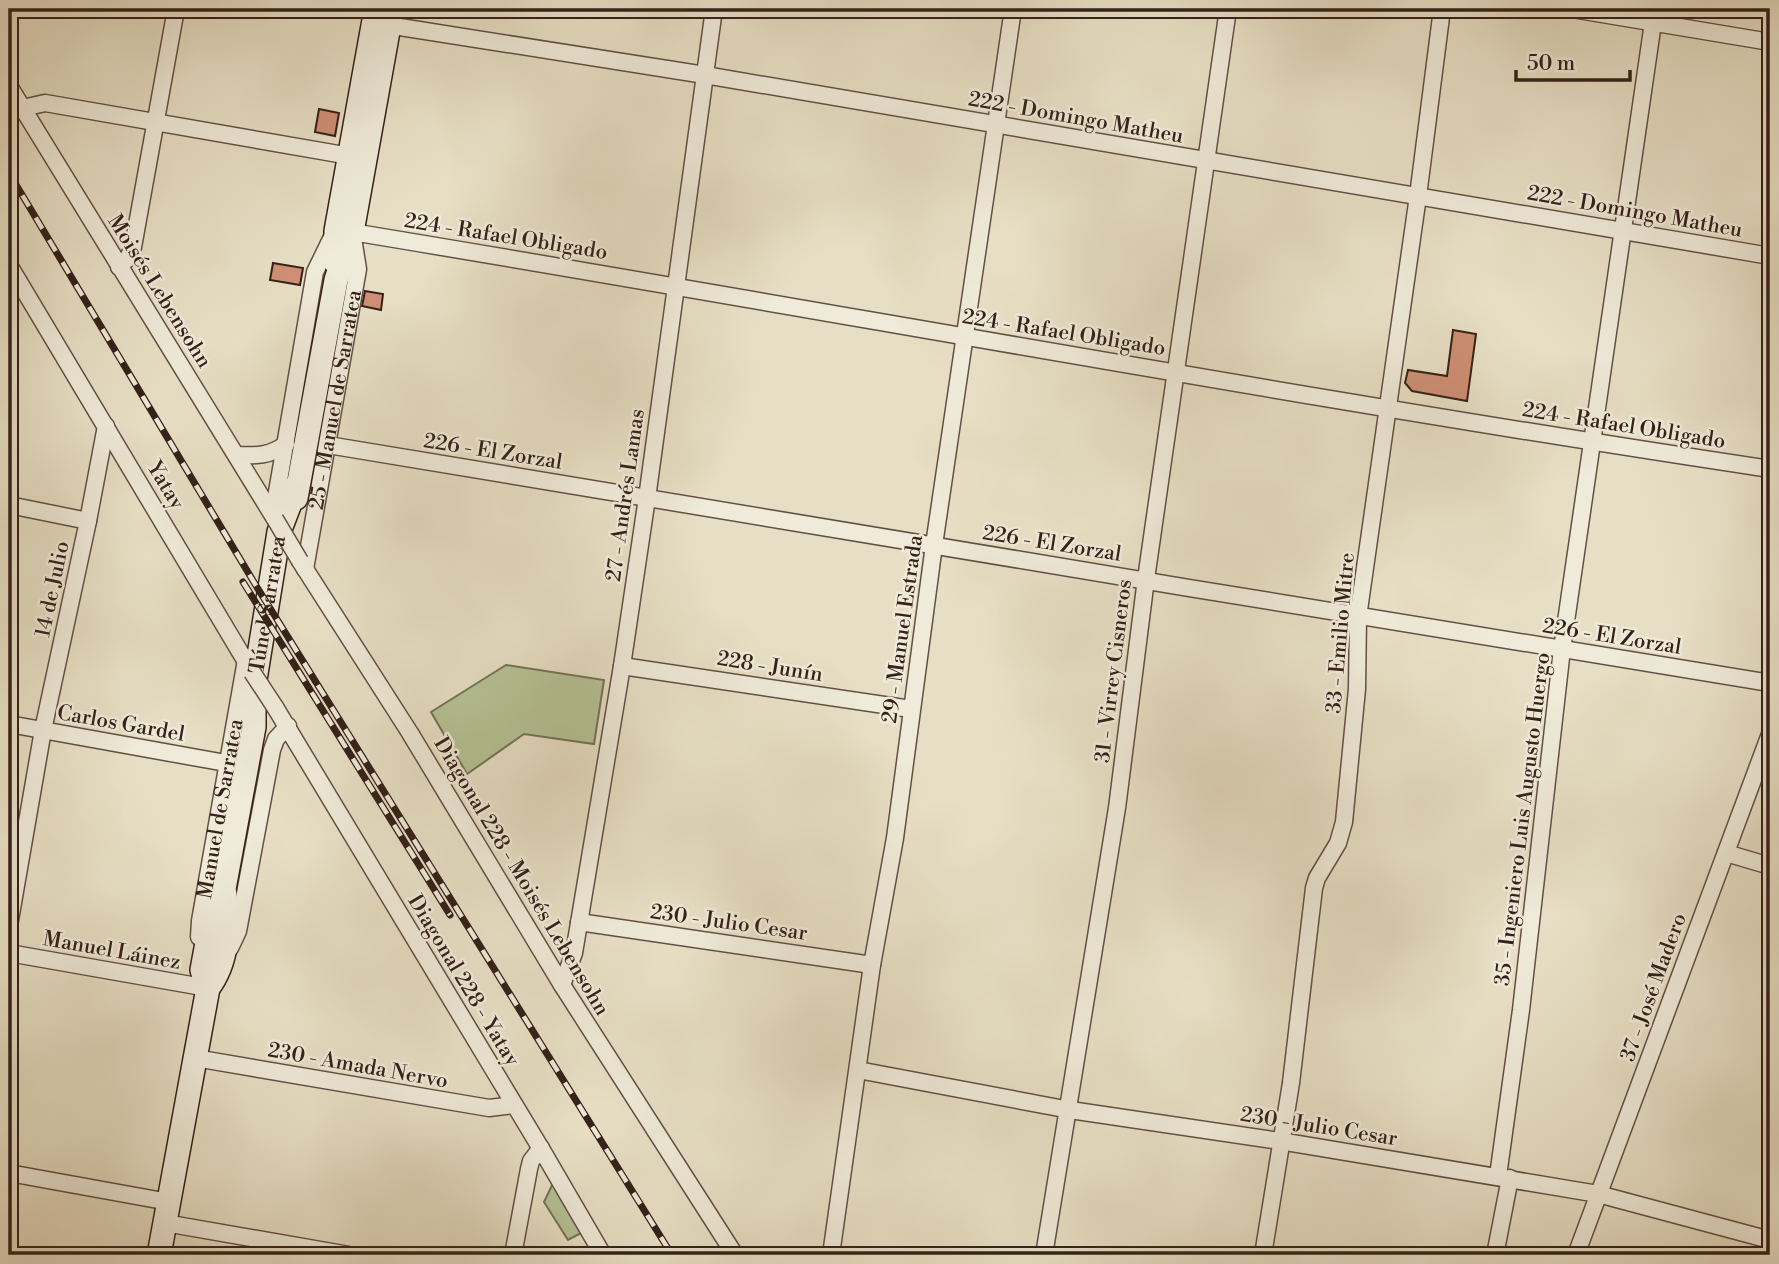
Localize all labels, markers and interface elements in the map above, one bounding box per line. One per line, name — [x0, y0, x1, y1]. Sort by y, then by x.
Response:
scale bar — [1516, 38, 1630, 82]
text: 50 m — [1527, 51, 1575, 77]
street label: 222 - Domingo Matheu — [966, 86, 1185, 150]
street label: 222 - Domingo Matheu — [1525, 180, 1744, 244]
street label: 224 - Rafael Obligado — [402, 208, 609, 266]
street label: Moisés Lebensohn — [101, 210, 217, 374]
street label: 25 - Manuel de Sarratea — [304, 288, 368, 512]
street label: 224 - Rafael Obligado — [960, 304, 1167, 362]
street label: 224 - Rafael Obligado — [1520, 397, 1727, 455]
street label: 27 - Andrés Lamas — [601, 407, 651, 583]
street label: 226 - El Zorzal — [422, 428, 564, 476]
street label: Yatay — [140, 456, 190, 515]
street label: 226 - El Zorzal — [981, 520, 1123, 568]
street label: 29 - Manuel Estrada — [877, 533, 929, 725]
street label: Túnel Sarratea — [244, 534, 292, 676]
street label: 14 de Julio — [30, 539, 76, 640]
street label: 33 - Emilio Mitre — [1321, 552, 1361, 715]
street label: 31 - Virrey Cisneros — [1090, 578, 1138, 764]
street label: 226 - El Zorzal — [1541, 613, 1683, 661]
street label: 228 - Junín — [715, 646, 825, 688]
street label: 35 - Ingeniero Luis Augusto Huergo — [1490, 651, 1556, 987]
street label: Carlos Gardel — [55, 700, 187, 748]
street label: Manuel de Sarratea — [192, 717, 249, 901]
street label: Diagonal 228 - Moisés Lebensohn — [428, 733, 615, 1021]
street label: Diagonal 228 - Yatay — [402, 890, 525, 1072]
street label: 230 - Julio Cesar — [649, 899, 809, 947]
street label: 37 - José Madero — [1615, 910, 1693, 1065]
street label: Manuel Láinez — [41, 926, 183, 976]
street label: 230 - Amada Nervo — [266, 1037, 450, 1095]
street label: 230 - Julio Cesar — [1238, 1102, 1399, 1152]

